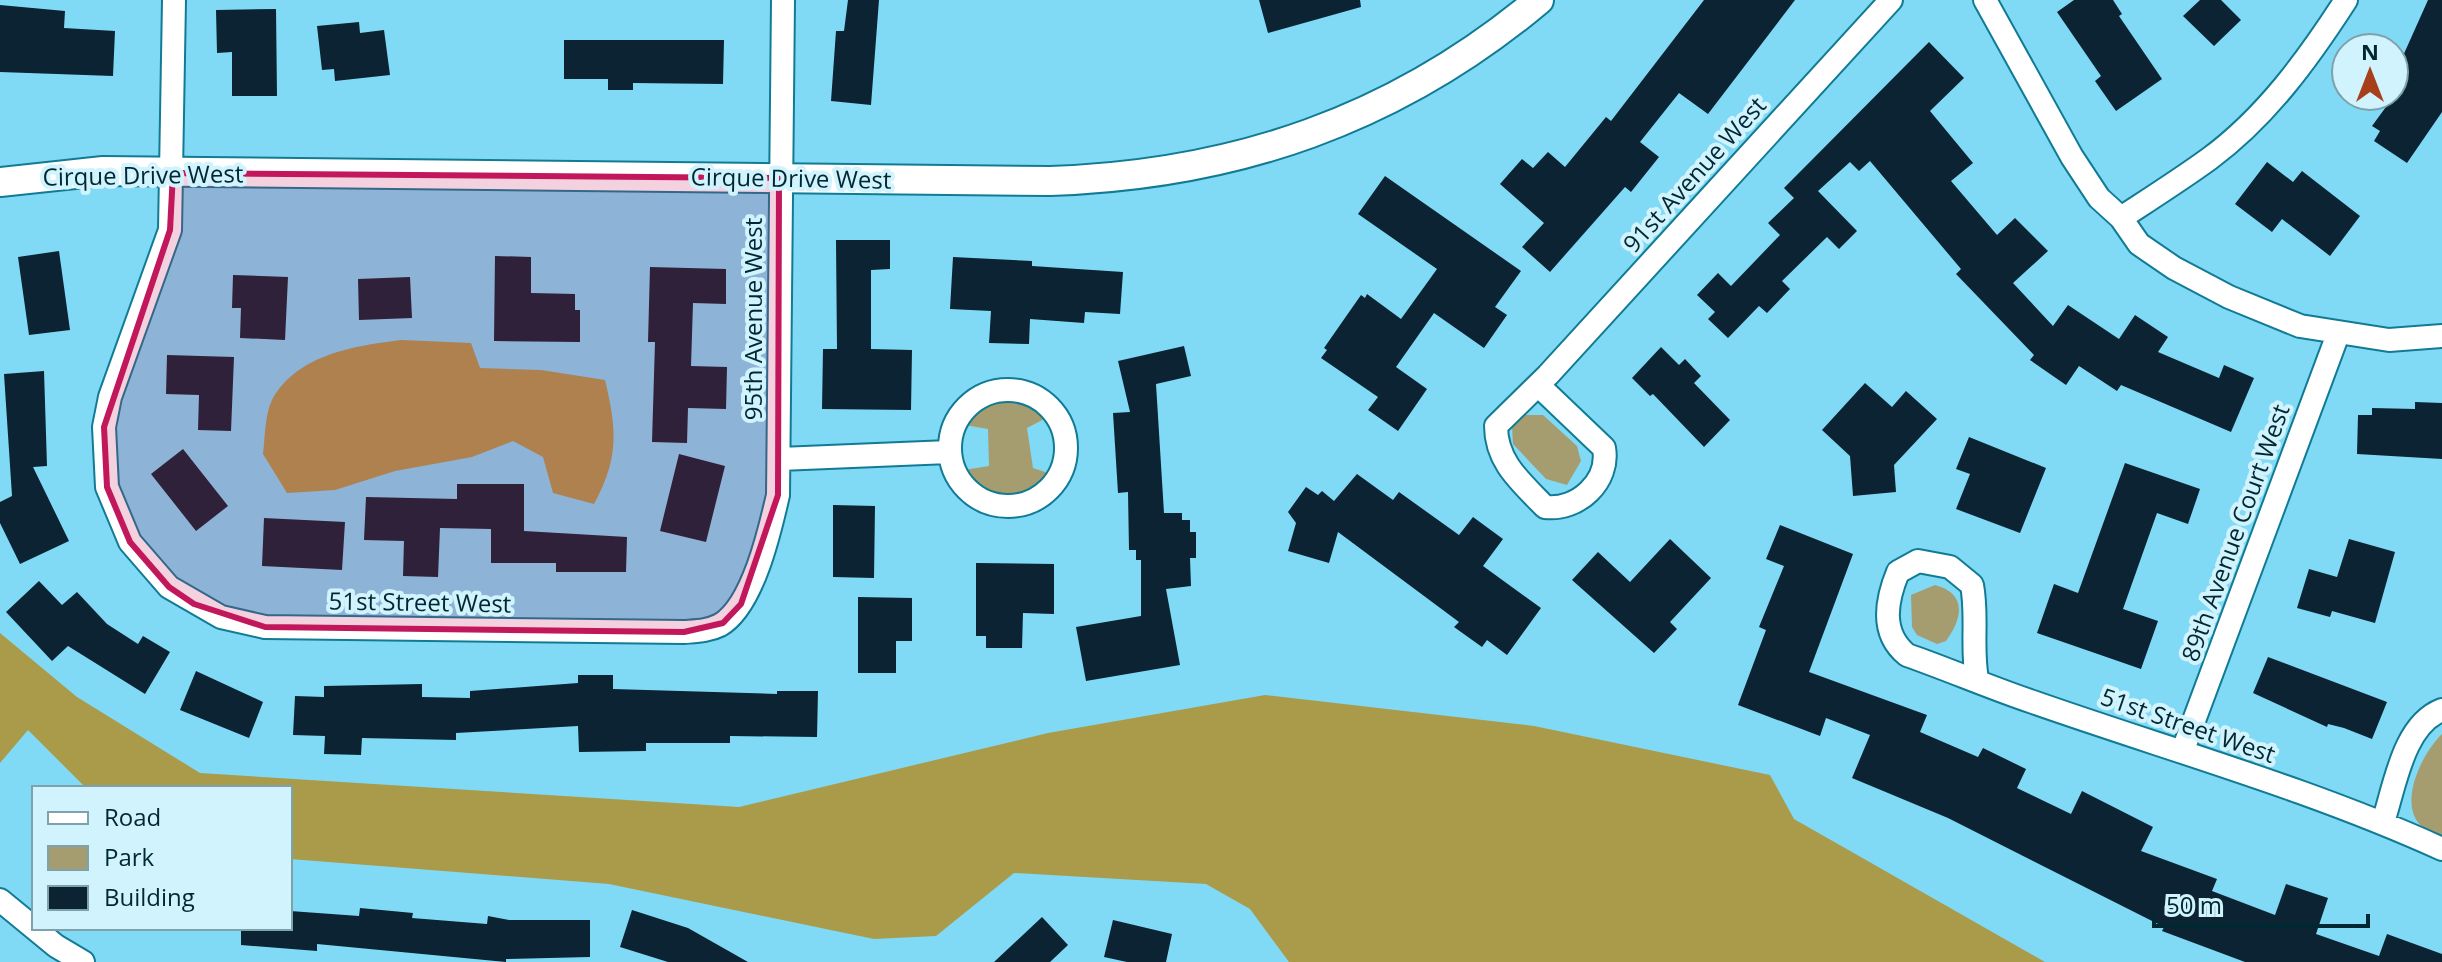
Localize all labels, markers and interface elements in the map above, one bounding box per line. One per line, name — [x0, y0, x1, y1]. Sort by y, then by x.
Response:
north arrow — [2330, 32, 2410, 112]
text: N — [2361, 36, 2379, 66]
street label: 91st Avenue West — [1615, 89, 1773, 259]
street label: Cirque Drive West — [42, 156, 244, 193]
street label: Cirque Drive West — [690, 159, 892, 196]
street label: 95th Avenue West — [736, 218, 769, 420]
street label: 89th Avenue Court West — [2173, 399, 2296, 666]
street label: 51st Street West — [328, 583, 512, 620]
street label: 51st Street West — [2097, 679, 2280, 770]
legend — [32, 786, 292, 930]
text: Road — [104, 800, 161, 833]
text: Park — [104, 840, 155, 873]
scale bar — [2154, 878, 2368, 928]
text: Building — [104, 880, 195, 913]
text: 50 m — [2166, 888, 2222, 921]

